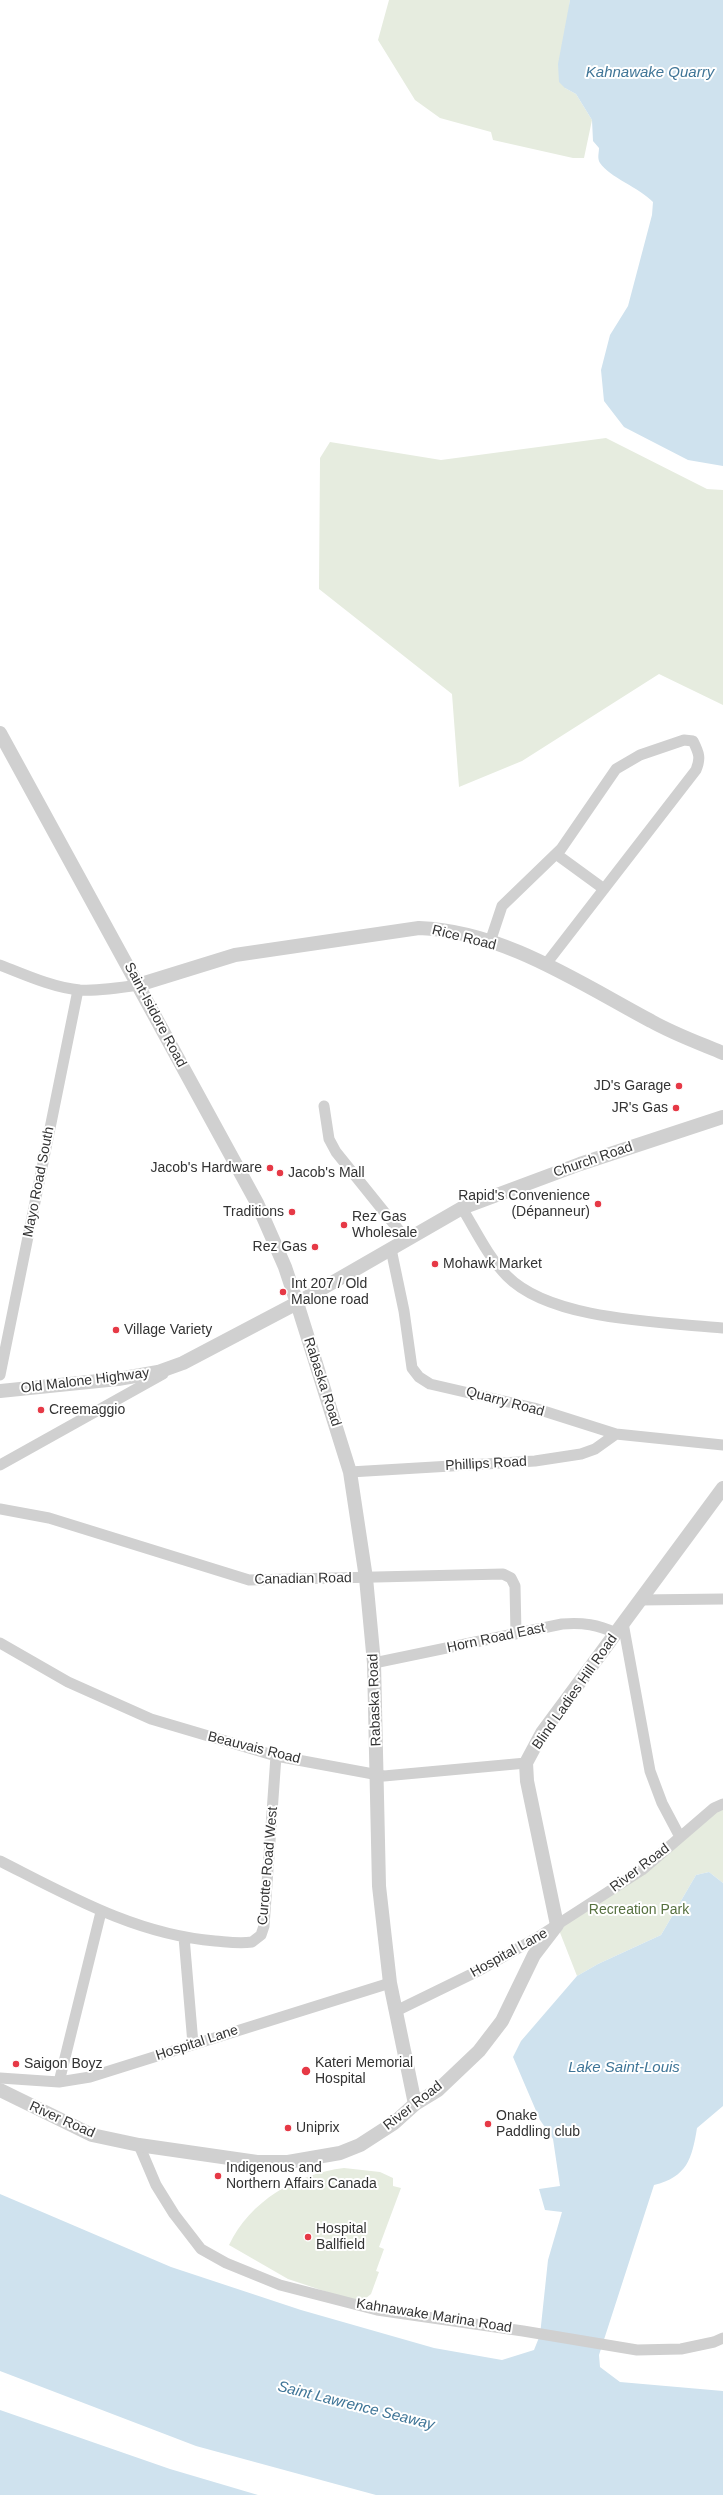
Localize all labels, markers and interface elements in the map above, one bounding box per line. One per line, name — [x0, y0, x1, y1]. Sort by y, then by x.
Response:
water label: Kahnawake Quarry — [586, 64, 714, 82]
street label: Rice Road — [430, 922, 498, 954]
street label: Saint-Isidore Road — [120, 960, 190, 1070]
place label: JD's Garage — [594, 1078, 671, 1094]
marker: JD's Garage — [674, 1081, 684, 1091]
place label: JR's Gas — [612, 1100, 668, 1116]
marker: JR's Gas — [671, 1103, 681, 1113]
street label: Mayo Road South — [20, 1125, 58, 1239]
street label: Church Road — [551, 1139, 635, 1181]
place label: Jacob's Hardware — [150, 1160, 262, 1176]
marker: Jacob's Hardware — [265, 1163, 275, 1173]
place label: Jacob's Mall — [288, 1165, 365, 1181]
marker: Jacob's Mall — [275, 1168, 285, 1178]
place label: Rapid's Convenience (Dépanneur) — [458, 1188, 590, 1220]
marker: Rapid's Convenience (Dépanneur) — [593, 1199, 603, 1209]
place label: Traditions — [223, 1204, 284, 1220]
marker: Traditions — [287, 1207, 297, 1217]
place label: Rez Gas Wholesale — [352, 1209, 417, 1242]
marker: Rez Gas Wholesale — [339, 1220, 349, 1230]
place label: Rez Gas — [253, 1239, 307, 1255]
marker: Rez Gas — [310, 1242, 320, 1252]
place label: Mohawk Market — [443, 1256, 542, 1272]
marker: Mohawk Market — [430, 1259, 440, 1269]
place label: Int 207 / Old Malone road — [291, 1276, 369, 1308]
marker: Int 207 / Old Malone road — [278, 1287, 288, 1297]
place label: Village Variety — [124, 1322, 212, 1338]
marker: Village Variety — [111, 1325, 121, 1335]
street label: Rabaska Road — [300, 1335, 344, 1429]
street label: Old Malone Highway — [20, 1365, 150, 1397]
street label: Quarry Road — [464, 1384, 546, 1420]
place label: Creemaggio — [49, 1402, 125, 1418]
marker: Creemaggio — [36, 1405, 46, 1415]
street label: Phillips Road — [445, 1453, 527, 1475]
street label: Canadian Road — [254, 1570, 352, 1588]
street label: Horn Road East — [446, 1619, 546, 1657]
street label: Blind Ladies Hill Road — [529, 1631, 621, 1753]
street label: Rabaska Road — [365, 1653, 385, 1747]
street label: Beauvais Road — [206, 1728, 302, 1768]
street label: Curotte Road West — [254, 1806, 282, 1926]
street label: River Road — [607, 1840, 673, 1896]
park label: Recreation Park — [589, 1902, 689, 1918]
street label: Hospital Lane — [467, 1925, 551, 1981]
street label: Hospital Lane — [154, 2022, 240, 2064]
place label: Kateri Memorial Hospital — [315, 2055, 413, 2088]
place label: Saigon Boyz — [24, 2056, 103, 2072]
marker: Saigon Boyz — [11, 2059, 21, 2069]
water label: Lake Saint-Louis — [568, 2059, 680, 2077]
marker: Kateri Memorial Hospital — [300, 2065, 312, 2077]
street label: River Road — [380, 2078, 446, 2134]
street label: River Road — [27, 2098, 97, 2142]
place label: Onake Paddling club — [496, 2108, 580, 2140]
marker: Onake Paddling club — [483, 2119, 493, 2129]
place label: Uniprix — [296, 2120, 340, 2136]
marker: Uniprix — [283, 2123, 293, 2133]
place label: Indigenous and Northern Affairs Canada — [226, 2160, 377, 2192]
marker: Indigenous and Northern Affairs Canada — [213, 2171, 223, 2181]
place label: Hospital Ballfield — [316, 2221, 367, 2254]
marker: Hospital Ballfield — [303, 2232, 313, 2242]
street label: Kahnawake Marina Road — [355, 2295, 513, 2337]
water label: Saint Lawrence Seaway — [276, 2378, 436, 2434]

